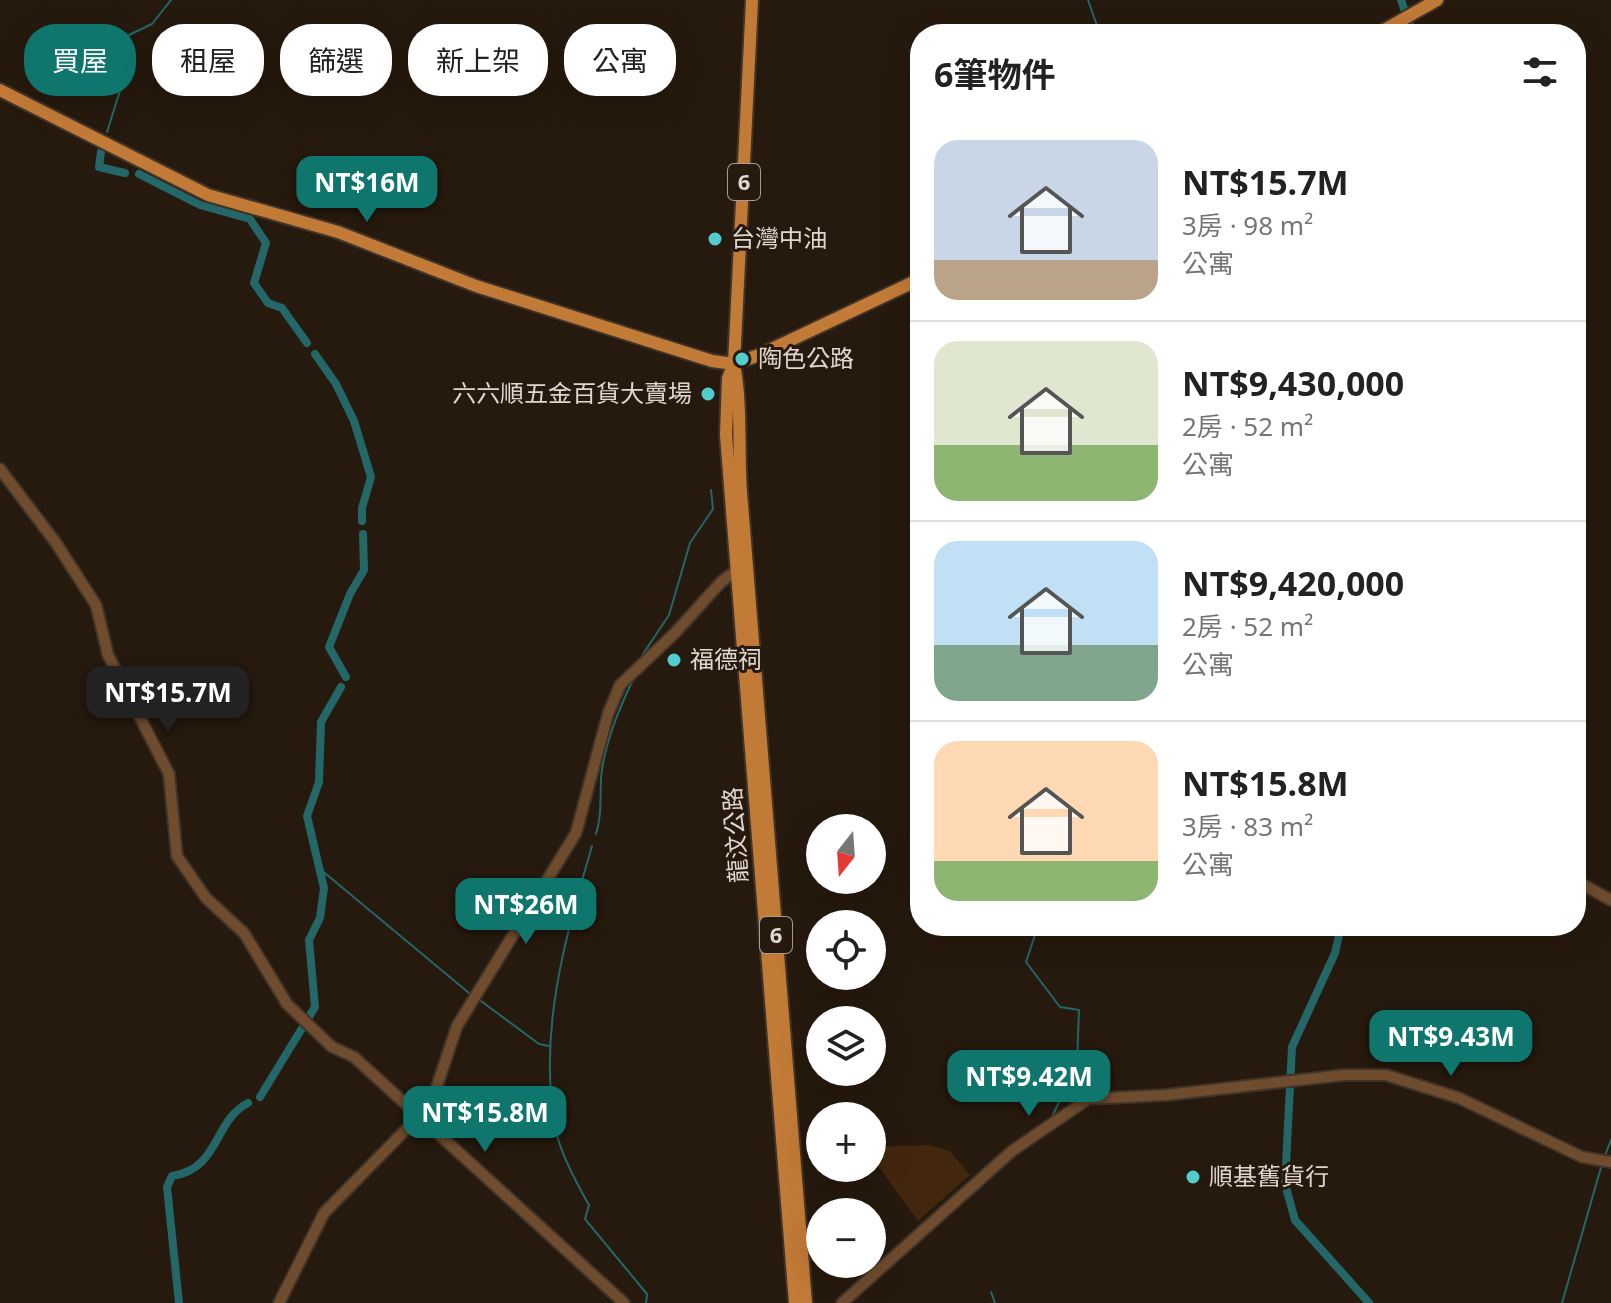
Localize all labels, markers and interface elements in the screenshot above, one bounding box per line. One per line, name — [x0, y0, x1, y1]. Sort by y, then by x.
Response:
chip: 買屋 — [24, 24, 136, 96]
chip: 租屋 — [152, 24, 264, 96]
chip: 篩選 — [280, 24, 392, 96]
chip: 新上架 — [408, 24, 548, 96]
chip: 公寓 — [564, 24, 676, 96]
icon: filters — [1518, 50, 1562, 94]
text: 6筆物件 — [934, 51, 1055, 97]
pin: NT$16M — [302, 156, 432, 224]
text: NT$15.7M — [1182, 159, 1349, 205]
text: NT$16M — [314, 164, 420, 200]
road number: 6 — [728, 164, 760, 200]
icon: home — [998, 172, 1094, 268]
text: 3房 · 98 m² — [1182, 207, 1313, 243]
place label: 台灣中油 — [731, 221, 827, 254]
marker: 台灣中油 — [706, 230, 724, 248]
text: 公寓 — [1182, 245, 1234, 281]
place label: 陶色公路 — [758, 341, 854, 374]
marker: 陶色公路 — [733, 350, 751, 368]
text: NT$9,430,000 — [1182, 360, 1404, 406]
icon: home — [998, 373, 1094, 469]
place label: 六六順五金百貨大賣場 — [452, 376, 692, 409]
marker: 六六順五金百貨大賣場 — [699, 385, 717, 403]
text: 2房 · 52 m² — [1182, 408, 1313, 444]
text: 公寓 — [1182, 446, 1234, 482]
text: NT$9,420,000 — [1182, 560, 1404, 606]
icon: home — [998, 573, 1094, 669]
text: 2房 · 52 m² — [1182, 608, 1313, 644]
place label: 福德祠 — [690, 642, 762, 675]
text: 公寓 — [1182, 646, 1234, 682]
marker: 福德祠 — [665, 651, 683, 669]
pin: NT$15.7M — [85, 666, 251, 734]
text: NT$15.7M — [104, 674, 232, 710]
text: NT$15.8M — [1182, 760, 1349, 806]
icon: home — [998, 773, 1094, 869]
street label: 龍汶公路 — [715, 786, 754, 884]
text: 3房 · 83 m² — [1182, 808, 1313, 844]
north arrow — [806, 814, 886, 894]
map controls — [806, 814, 886, 1278]
text: 公寓 — [1182, 846, 1234, 882]
pin: NT$26M — [461, 878, 591, 946]
text: NT$26M — [473, 886, 579, 922]
button: locate — [806, 910, 886, 990]
road number: 6 — [760, 917, 792, 953]
button: layers — [806, 1006, 886, 1086]
pin: NT$9.43M — [1368, 1010, 1534, 1078]
text: NT$9.43M — [1387, 1018, 1515, 1054]
pin: NT$9.42M — [946, 1050, 1112, 1118]
text: NT$9.42M — [965, 1058, 1093, 1094]
pin: NT$15.8M — [402, 1086, 568, 1154]
text: NT$15.8M — [421, 1094, 549, 1130]
button: + — [806, 1102, 886, 1182]
place label: 順基舊貨行 — [1209, 1159, 1329, 1192]
marker: 順基舊貨行 — [1184, 1168, 1202, 1186]
button: − — [806, 1198, 886, 1278]

